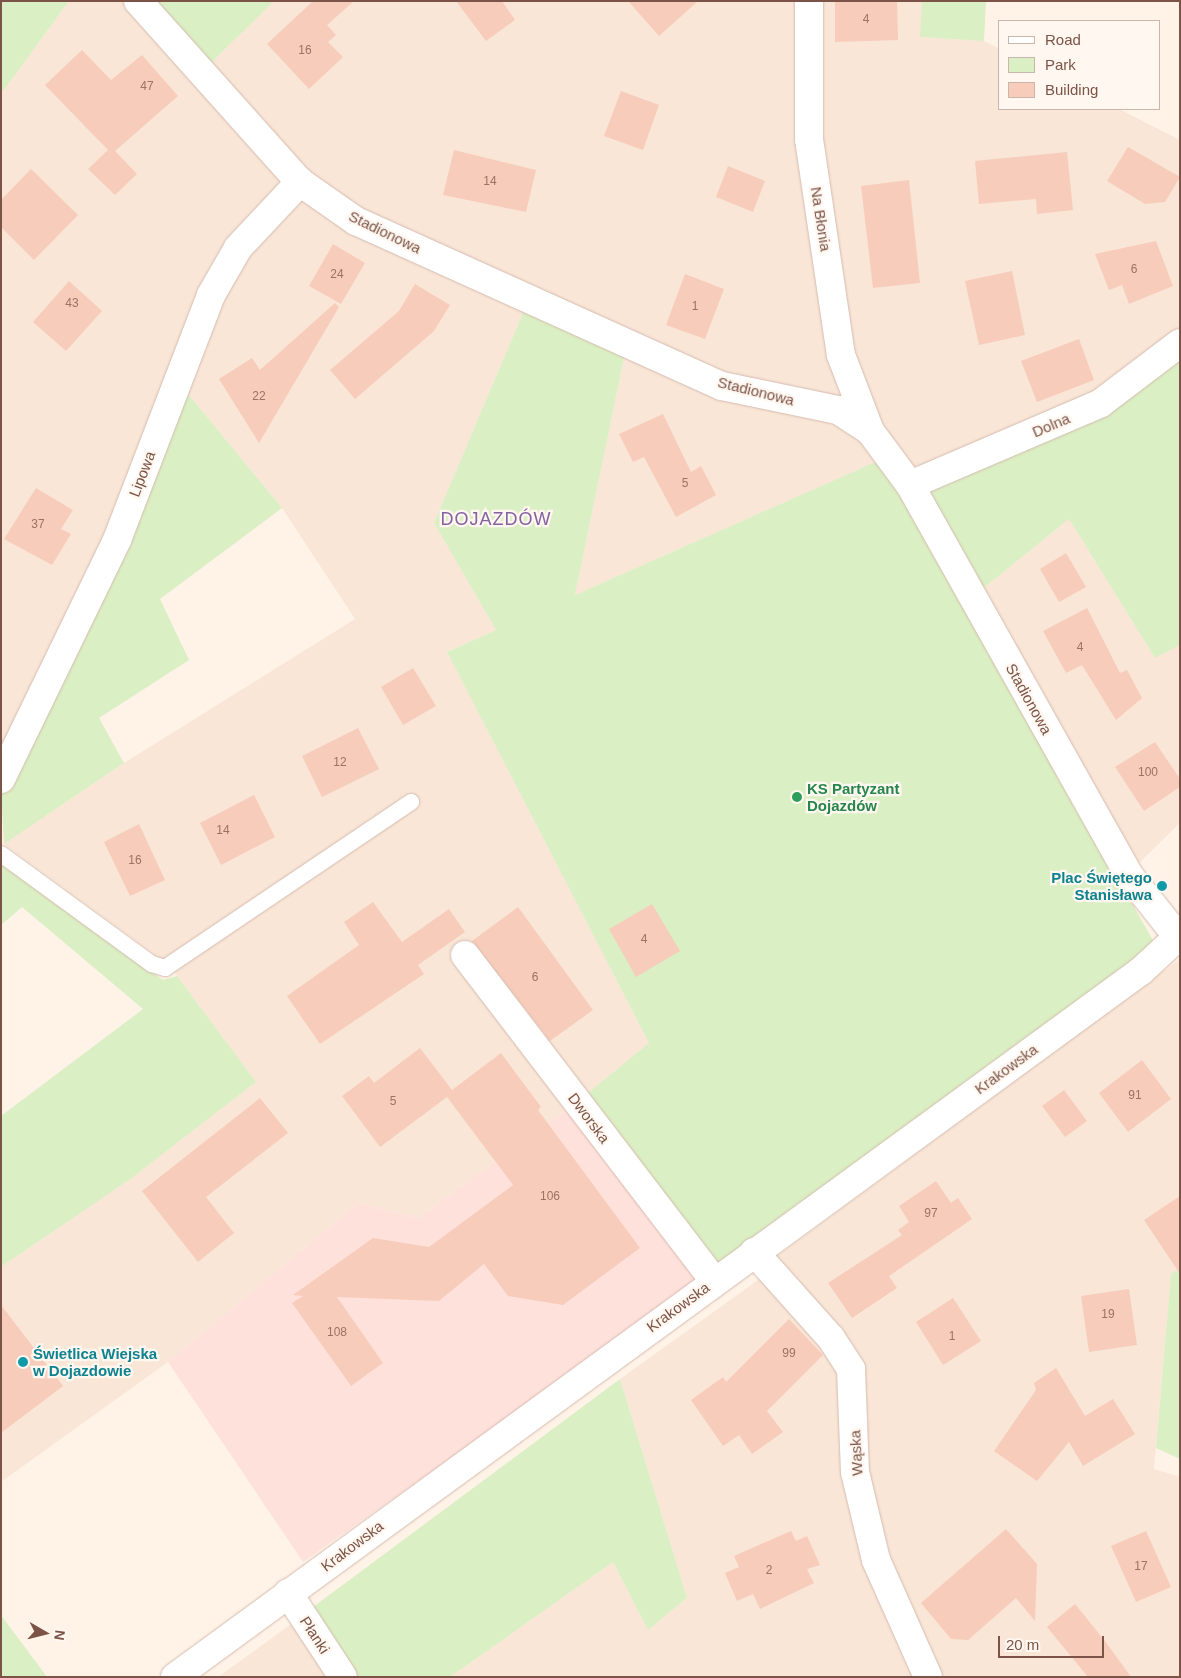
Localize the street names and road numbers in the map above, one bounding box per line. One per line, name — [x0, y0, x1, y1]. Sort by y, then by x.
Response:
street label: Na Błonia — [807, 185, 835, 253]
street label: Stadionowa — [346, 207, 424, 257]
street label: Stadionowa — [716, 373, 796, 409]
street label: Dolna — [1029, 409, 1073, 441]
street label: Lipowa — [125, 449, 159, 499]
street label: Stadionowa — [1002, 660, 1056, 738]
street label: Krakowska — [971, 1040, 1041, 1098]
street label: Dworska — [564, 1089, 614, 1147]
street label: Krakowska — [643, 1278, 713, 1336]
street label: Wąska — [846, 1430, 866, 1476]
street label: Krakowska — [317, 1517, 387, 1575]
street label: Płanki — [296, 1613, 334, 1657]

